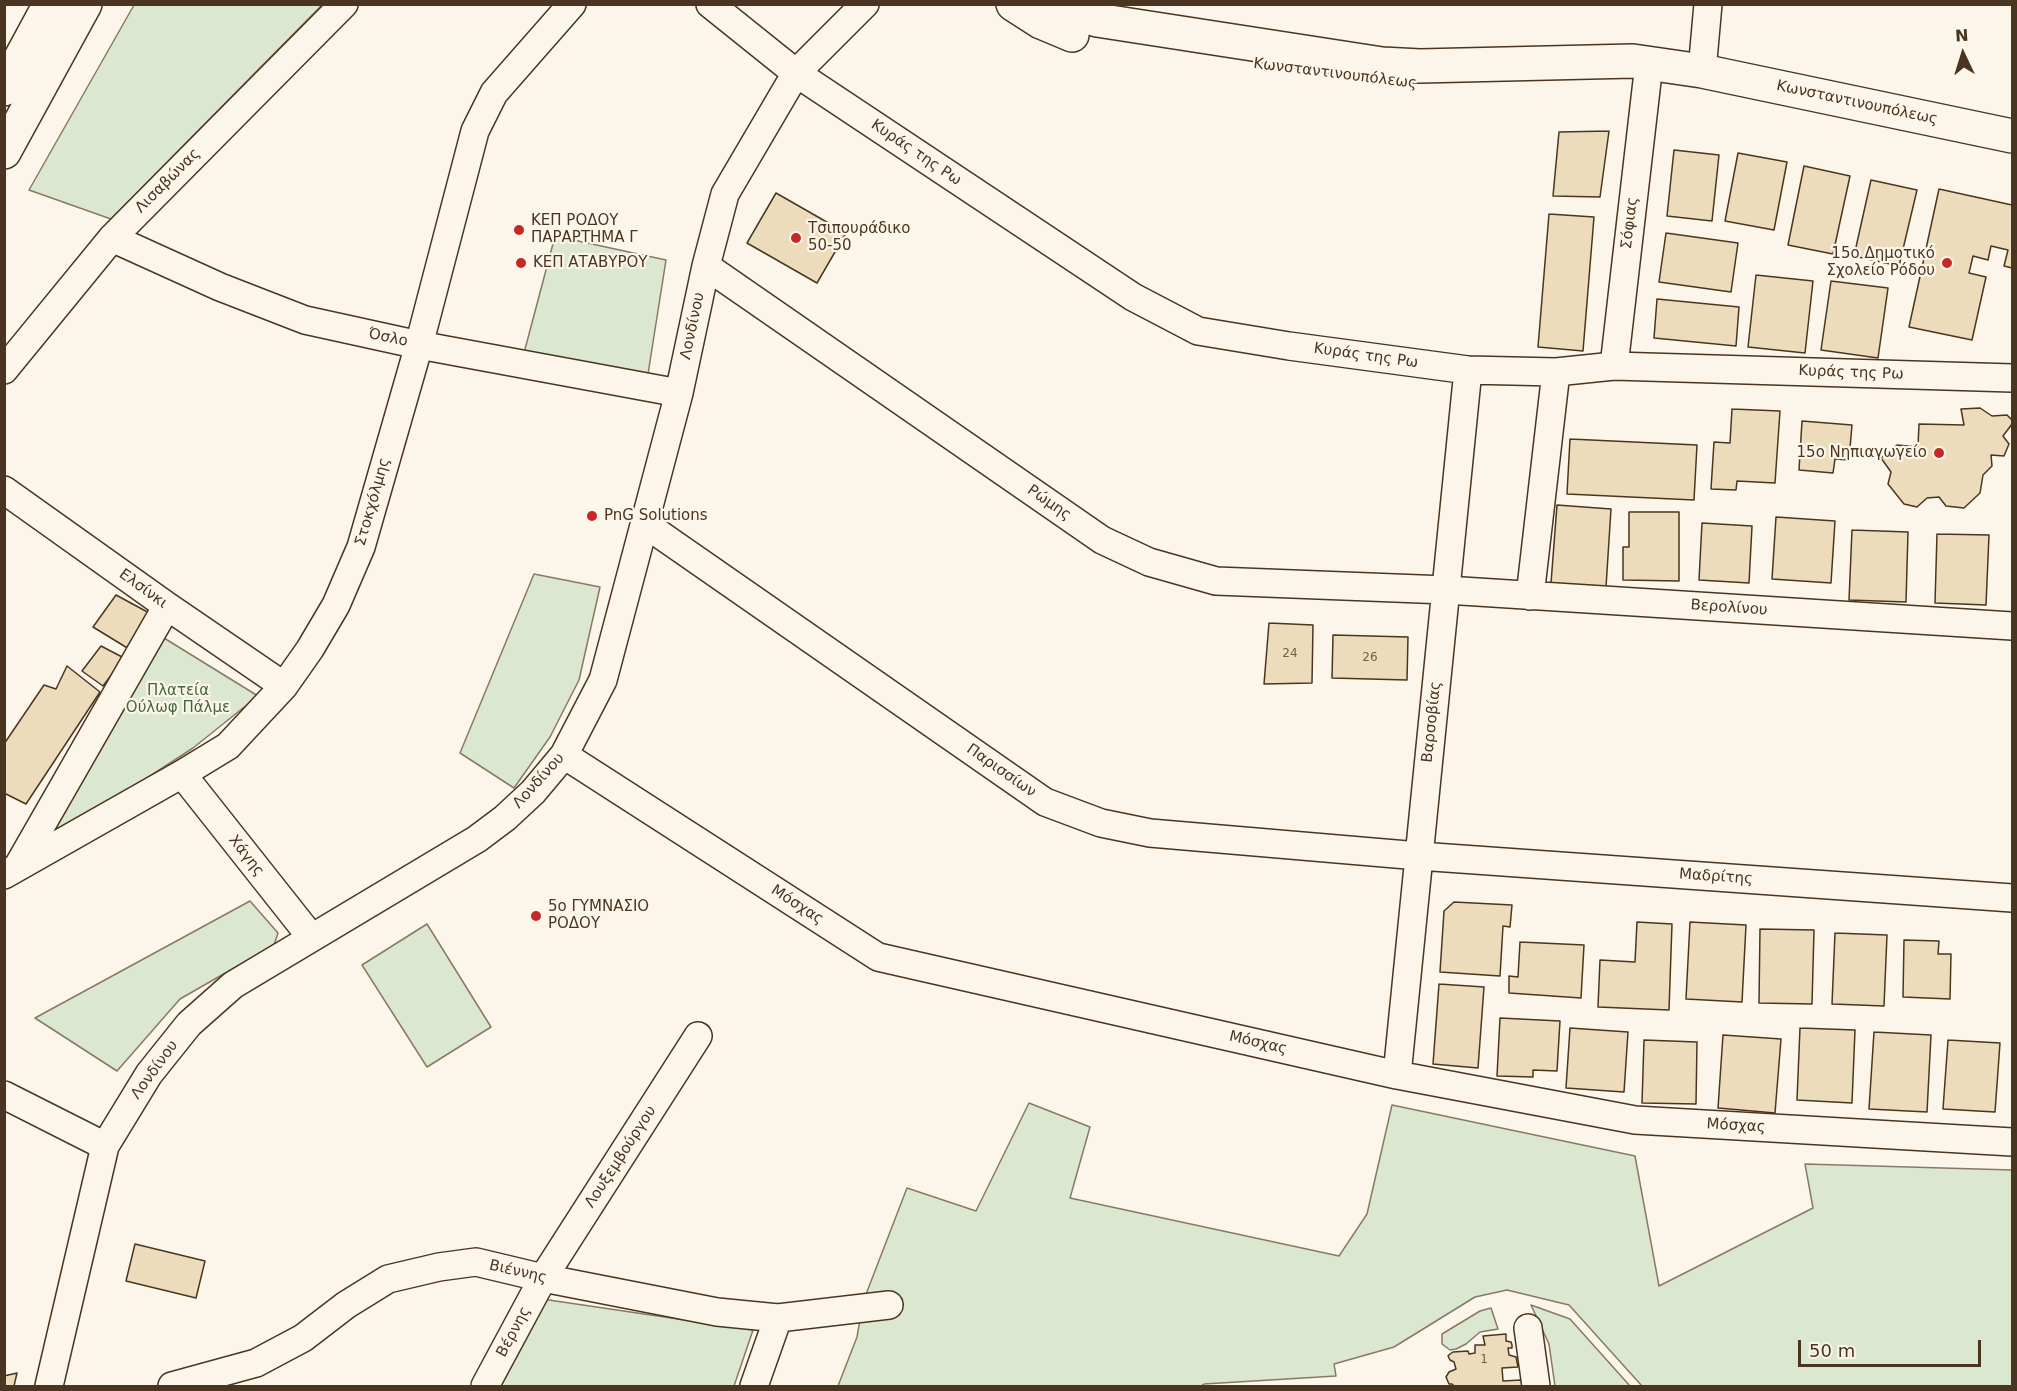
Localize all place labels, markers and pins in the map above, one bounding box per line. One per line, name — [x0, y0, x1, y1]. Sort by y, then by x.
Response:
place label: ΚΕΠ ΡΟΔΟΥ ΠΑΡΑΡΤΗΜΑ Γ — [531, 212, 638, 247]
place label: Τσιπουράδικο 50-50 — [808, 220, 910, 255]
marker: ΚΕΠ ΡΟΔΟΥ ΠΑΡΑΡΤΗΜΑ Γ — [512, 223, 526, 237]
marker: Τσιπουράδικο 50-50 — [789, 231, 803, 245]
place label: 15ο Δημοτικό Σχολείο Ρόδου — [1826, 245, 1935, 280]
place label: ΚΕΠ ΑΤΑΒΥΡΟΥ — [533, 254, 648, 272]
marker: ΚΕΠ ΑΤΑΒΥΡΟΥ — [514, 256, 528, 270]
marker: 15ο Δημοτικό Σχολείο Ρόδου — [1940, 256, 1954, 270]
place label: 15ο Νηπιαγωγείο — [1797, 444, 1927, 462]
marker: 15ο Νηπιαγωγείο — [1932, 446, 1946, 460]
place label: PnG Solutions — [604, 507, 708, 525]
marker: PnG Solutions — [585, 509, 599, 523]
place label: 5ο ΓΥΜΝΑΣΙΟ ΡΟΔΟΥ — [548, 898, 649, 933]
marker: 5ο ΓΥΜΝΑΣΙΟ ΡΟΔΟΥ — [529, 909, 543, 923]

